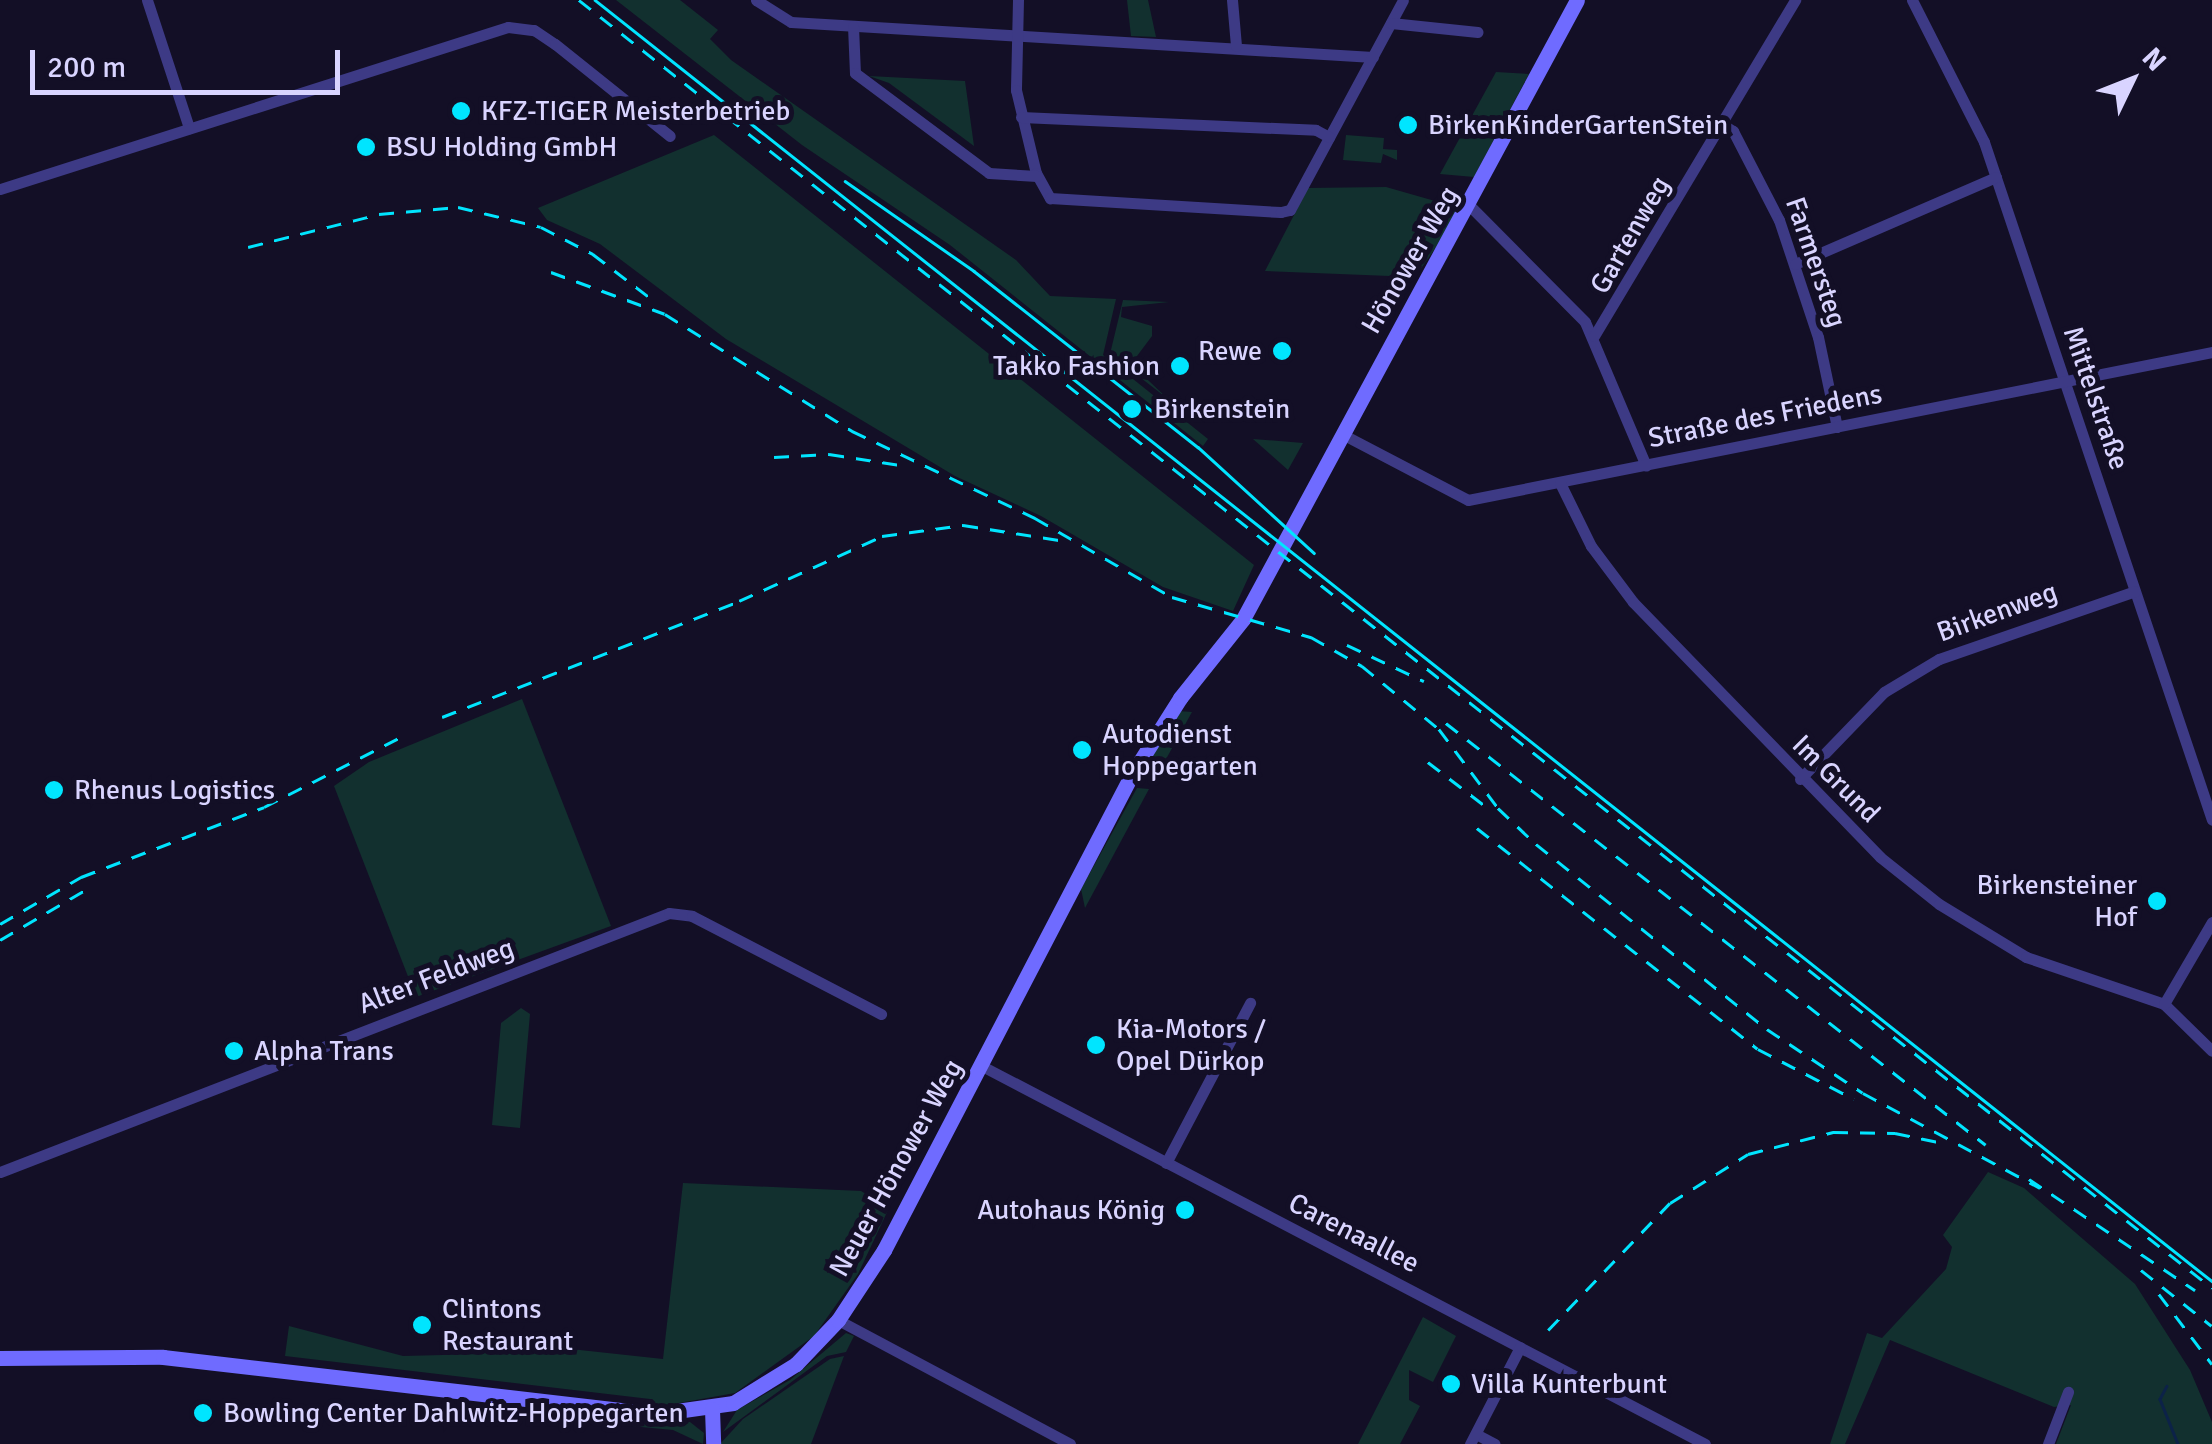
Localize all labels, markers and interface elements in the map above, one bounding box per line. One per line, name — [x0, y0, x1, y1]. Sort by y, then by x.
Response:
scale bar — [35, 30, 345, 92]
north arrow — [2082, 30, 2182, 130]
text: N — [2135, 41, 2173, 78]
text: 200 m — [47, 49, 126, 86]
place label: KFZ-TIGER Meisterbetrieb — [481, 94, 790, 128]
marker: KFZ-TIGER Meisterbetrieb — [450, 100, 472, 122]
place label: BirkenKinderGartenStein — [1428, 108, 1728, 142]
marker: BirkenKinderGartenStein — [1397, 114, 1419, 136]
place label: BSU Holding GmbH — [386, 130, 617, 164]
marker: BSU Holding GmbH — [355, 136, 377, 158]
street label: Gartenweg — [1583, 170, 1677, 300]
street label: Hönower Weg — [1354, 180, 1466, 340]
street label: Farmersteg — [1778, 193, 1854, 331]
street label: Mittelstraße — [2056, 322, 2136, 474]
place label: Rewe — [1198, 334, 1262, 368]
marker: Rewe — [1271, 340, 1293, 362]
place label: Takko Fashion — [993, 349, 1160, 383]
marker: Takko Fashion — [1169, 355, 1191, 377]
street label: Straße des Friedens — [1645, 377, 1885, 455]
place label: Birkenstein — [1154, 392, 1290, 426]
marker: Birkenstein — [1119, 396, 1145, 422]
street label: Birkenweg — [1932, 575, 2062, 649]
place label: Autodienst Hoppegarten — [1102, 717, 1258, 783]
street label: Im Grund — [1785, 728, 1887, 830]
marker: Autodienst Hoppegarten — [1071, 739, 1093, 761]
place label: Rhenus Logistics — [74, 773, 275, 807]
marker: Rhenus Logistics — [43, 779, 65, 801]
place label: Birkensteiner Hof — [1976, 868, 2137, 934]
marker: Birkensteiner Hof — [2146, 890, 2168, 912]
street label: Alter Feldweg — [353, 931, 519, 1021]
place label: Kia-Motors / Opel Dürkop — [1116, 1012, 1266, 1078]
place label: Alpha Trans — [254, 1034, 394, 1068]
marker: Kia-Motors / Opel Dürkop — [1085, 1034, 1107, 1056]
marker: Alpha Trans — [223, 1040, 245, 1062]
street label: Neuer Hönower Weg — [822, 1053, 970, 1283]
street label: Carenaallee — [1283, 1186, 1425, 1280]
place label: Autohaus König — [977, 1193, 1165, 1227]
marker: Autohaus König — [1174, 1199, 1196, 1221]
place label: Clintons Restaurant — [442, 1292, 573, 1358]
marker: Clintons Restaurant — [411, 1314, 433, 1336]
place label: Villa Kunterbunt — [1471, 1367, 1667, 1401]
marker: Villa Kunterbunt — [1440, 1373, 1462, 1395]
place label: Bowling Center Dahlwitz-Hoppegarten — [223, 1396, 684, 1430]
marker: Bowling Center Dahlwitz-Hoppegarten — [192, 1402, 214, 1424]

